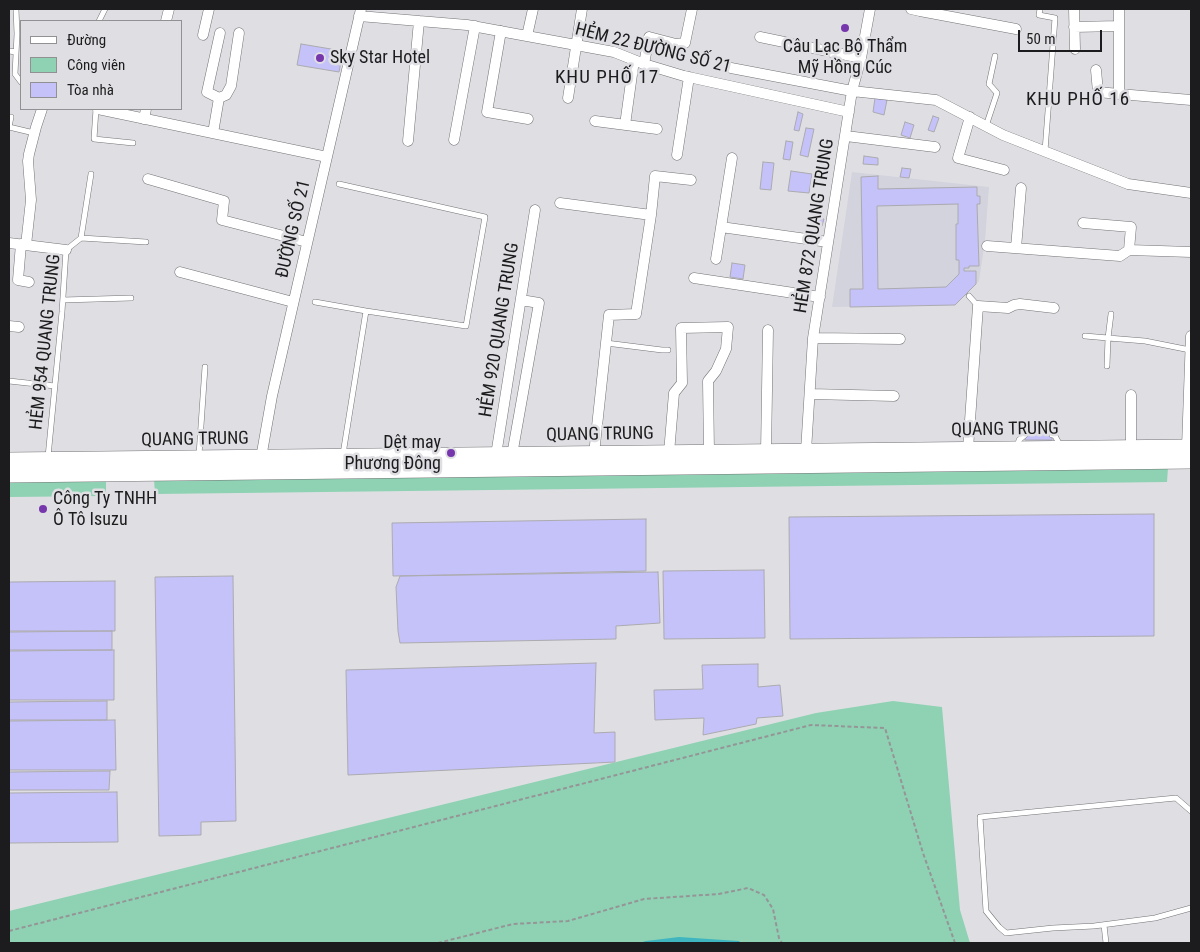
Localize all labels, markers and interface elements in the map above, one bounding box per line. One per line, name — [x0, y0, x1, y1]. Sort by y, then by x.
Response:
street label: HẺM 22 ĐƯỜNG SỐ 21 — [573, 19, 733, 79]
legend — [20, 20, 182, 110]
scale bar — [1020, 20, 1104, 52]
marker: Câu Lạc Bộ Thẩm Mỹ Hồng Cúc — [839, 22, 851, 34]
text: 50 m — [1026, 30, 1056, 48]
text: Đường — [67, 31, 106, 49]
place label: Câu Lạc Bộ Thẩm Mỹ Hồng Cúc — [783, 36, 907, 78]
place label: Sky Star Hotel — [330, 47, 430, 69]
marker: Sky Star Hotel — [314, 52, 326, 64]
text: Công viên — [67, 56, 125, 74]
district label: KHU PHỐ 17 — [554, 67, 660, 89]
text: Tòa nhà — [67, 81, 114, 99]
district label: KHU PHỐ 16 — [1025, 89, 1131, 111]
street label: HẺM 872 QUANG TRUNG — [791, 137, 839, 315]
street label: ĐƯỜNG SỐ 21 — [272, 178, 316, 280]
street label: HẺM 920 QUANG TRUNG — [476, 241, 524, 419]
street label: HẺM 954 QUANG TRUNG — [26, 253, 66, 431]
street label: QUANG TRUNG — [951, 418, 1059, 442]
street label: QUANG TRUNG — [546, 423, 654, 447]
street label: QUANG TRUNG — [141, 428, 249, 452]
place label: Dệt may Phương Đông — [344, 432, 441, 474]
marker: Dệt may Phương Đông — [445, 447, 457, 459]
place label: Công Ty TNHH Ô Tô Isuzu — [53, 488, 157, 530]
marker: Công Ty TNHH Ô Tô Isuzu — [37, 503, 49, 515]

